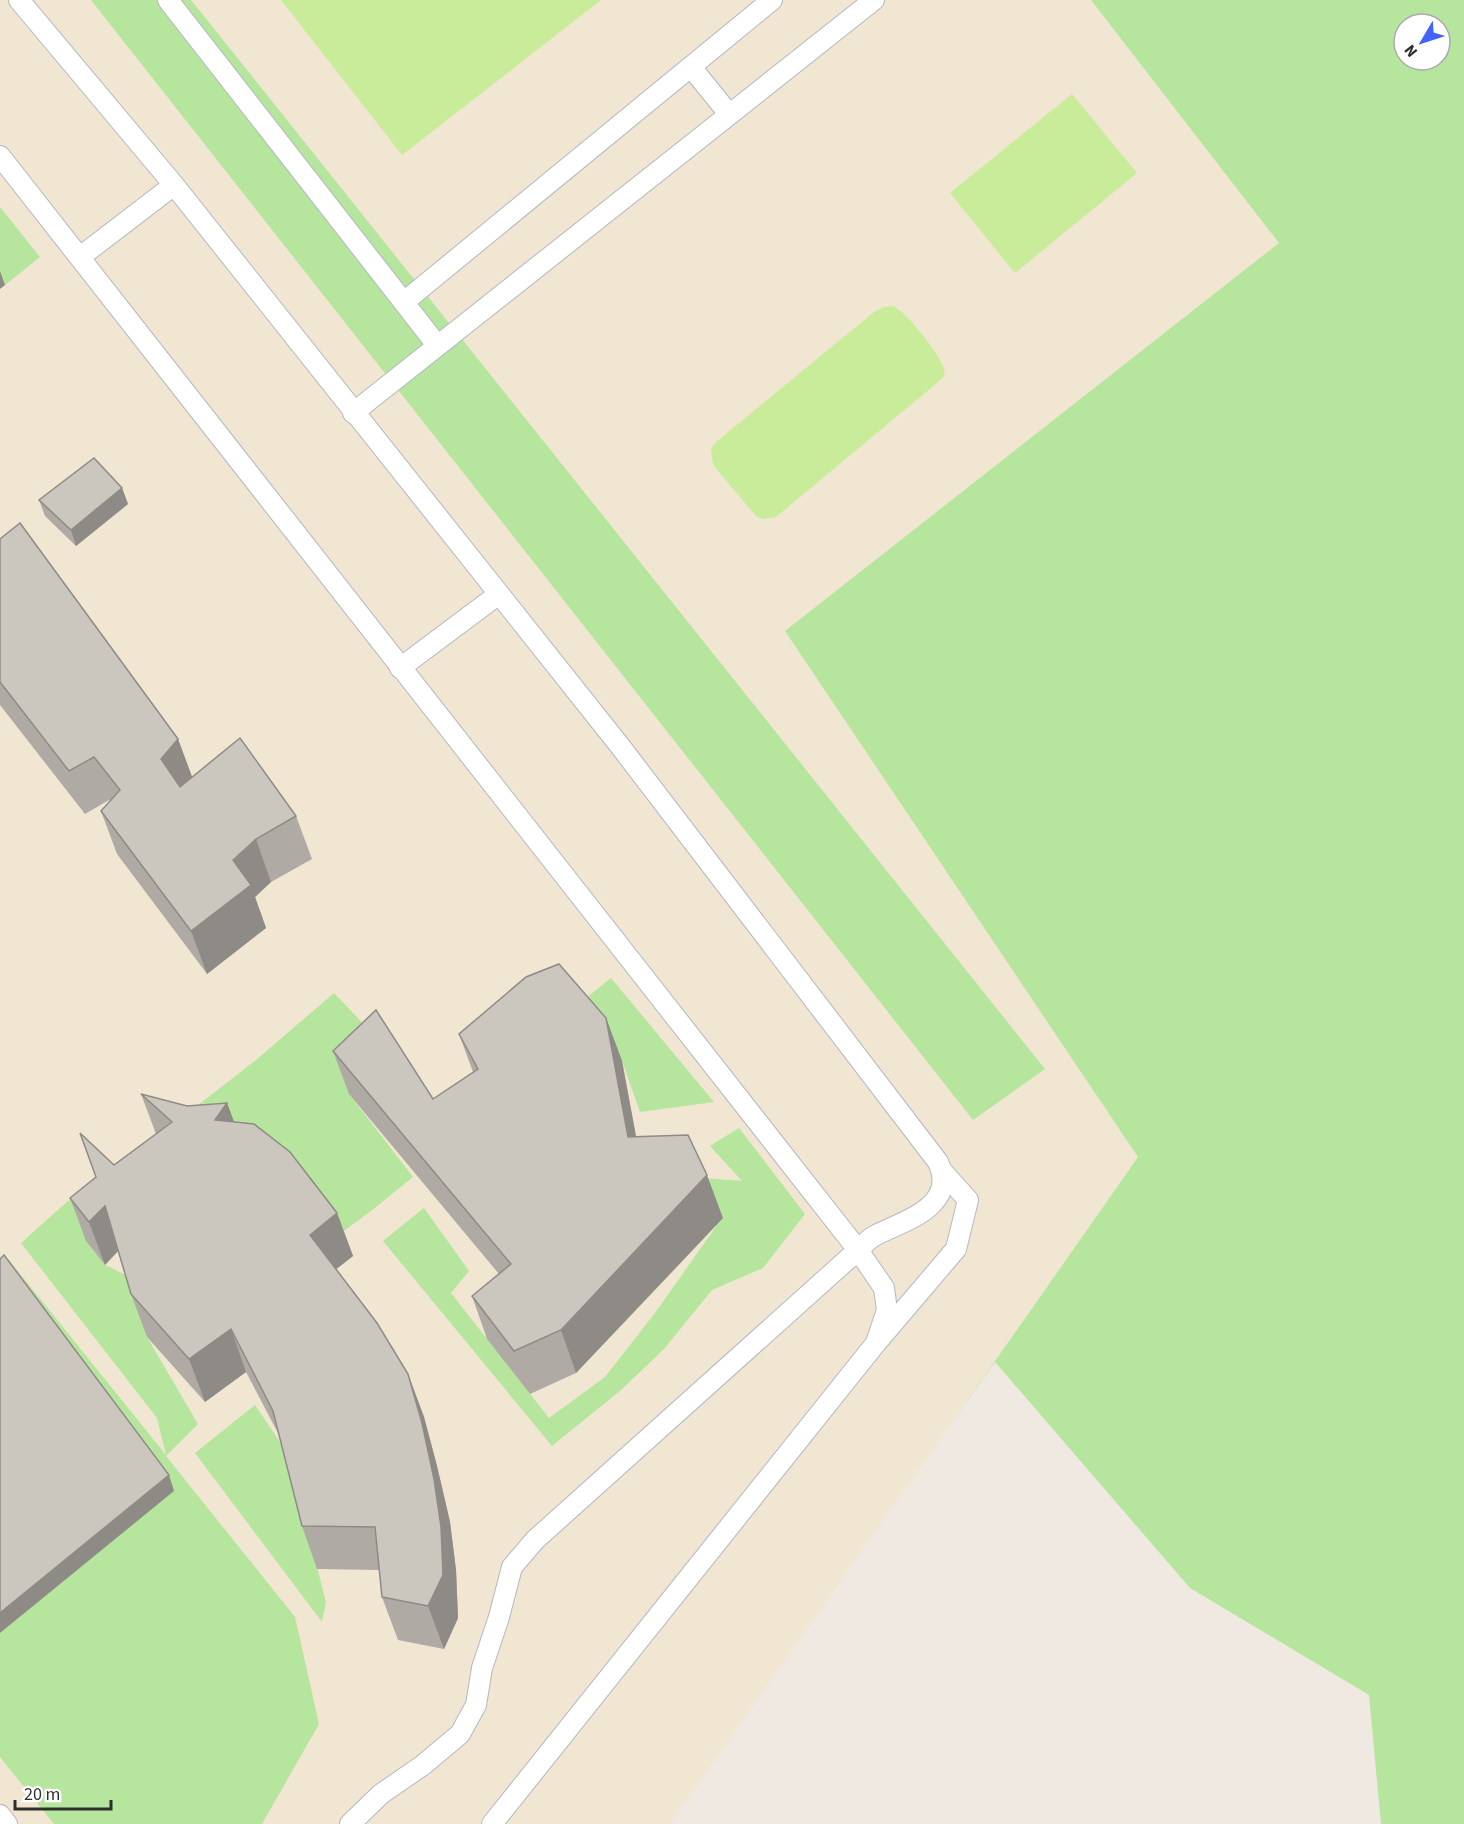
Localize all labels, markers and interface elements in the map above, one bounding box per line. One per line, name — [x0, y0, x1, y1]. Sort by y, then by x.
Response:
north arrow — [1392, 12, 1452, 72]
text: N — [1399, 40, 1423, 62]
scale bar — [15, 1773, 111, 1811]
text: 20 m — [24, 1782, 60, 1807]

